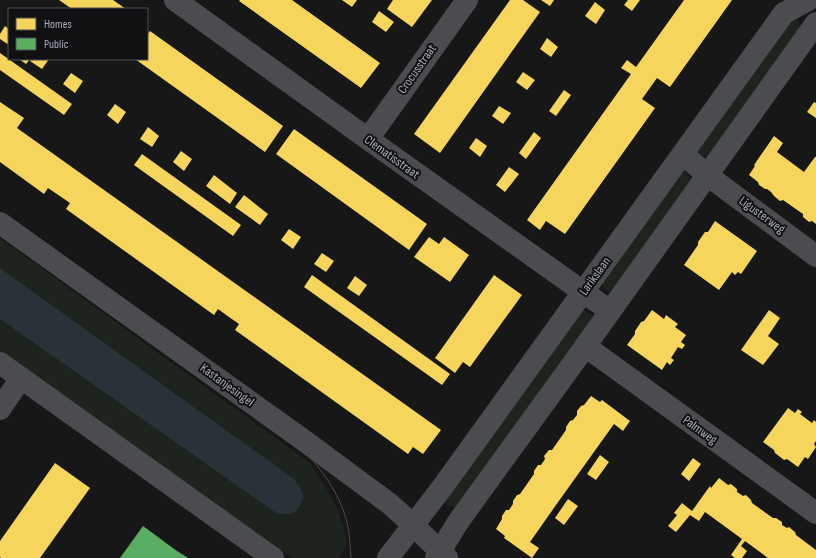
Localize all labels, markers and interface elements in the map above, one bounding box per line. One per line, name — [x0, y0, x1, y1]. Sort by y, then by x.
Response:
legend — [8, 8, 148, 60]
text: Homes — [44, 17, 72, 32]
text: Public — [44, 37, 69, 52]
street label: Crocusstraat — [394, 41, 440, 97]
street label: Clematisstraat — [361, 132, 423, 182]
street label: Ligusterweg — [736, 193, 788, 237]
street label: Larikslaan — [576, 254, 614, 298]
street label: Kastanjesingel — [197, 360, 257, 410]
street label: Palmweg — [680, 412, 720, 448]

